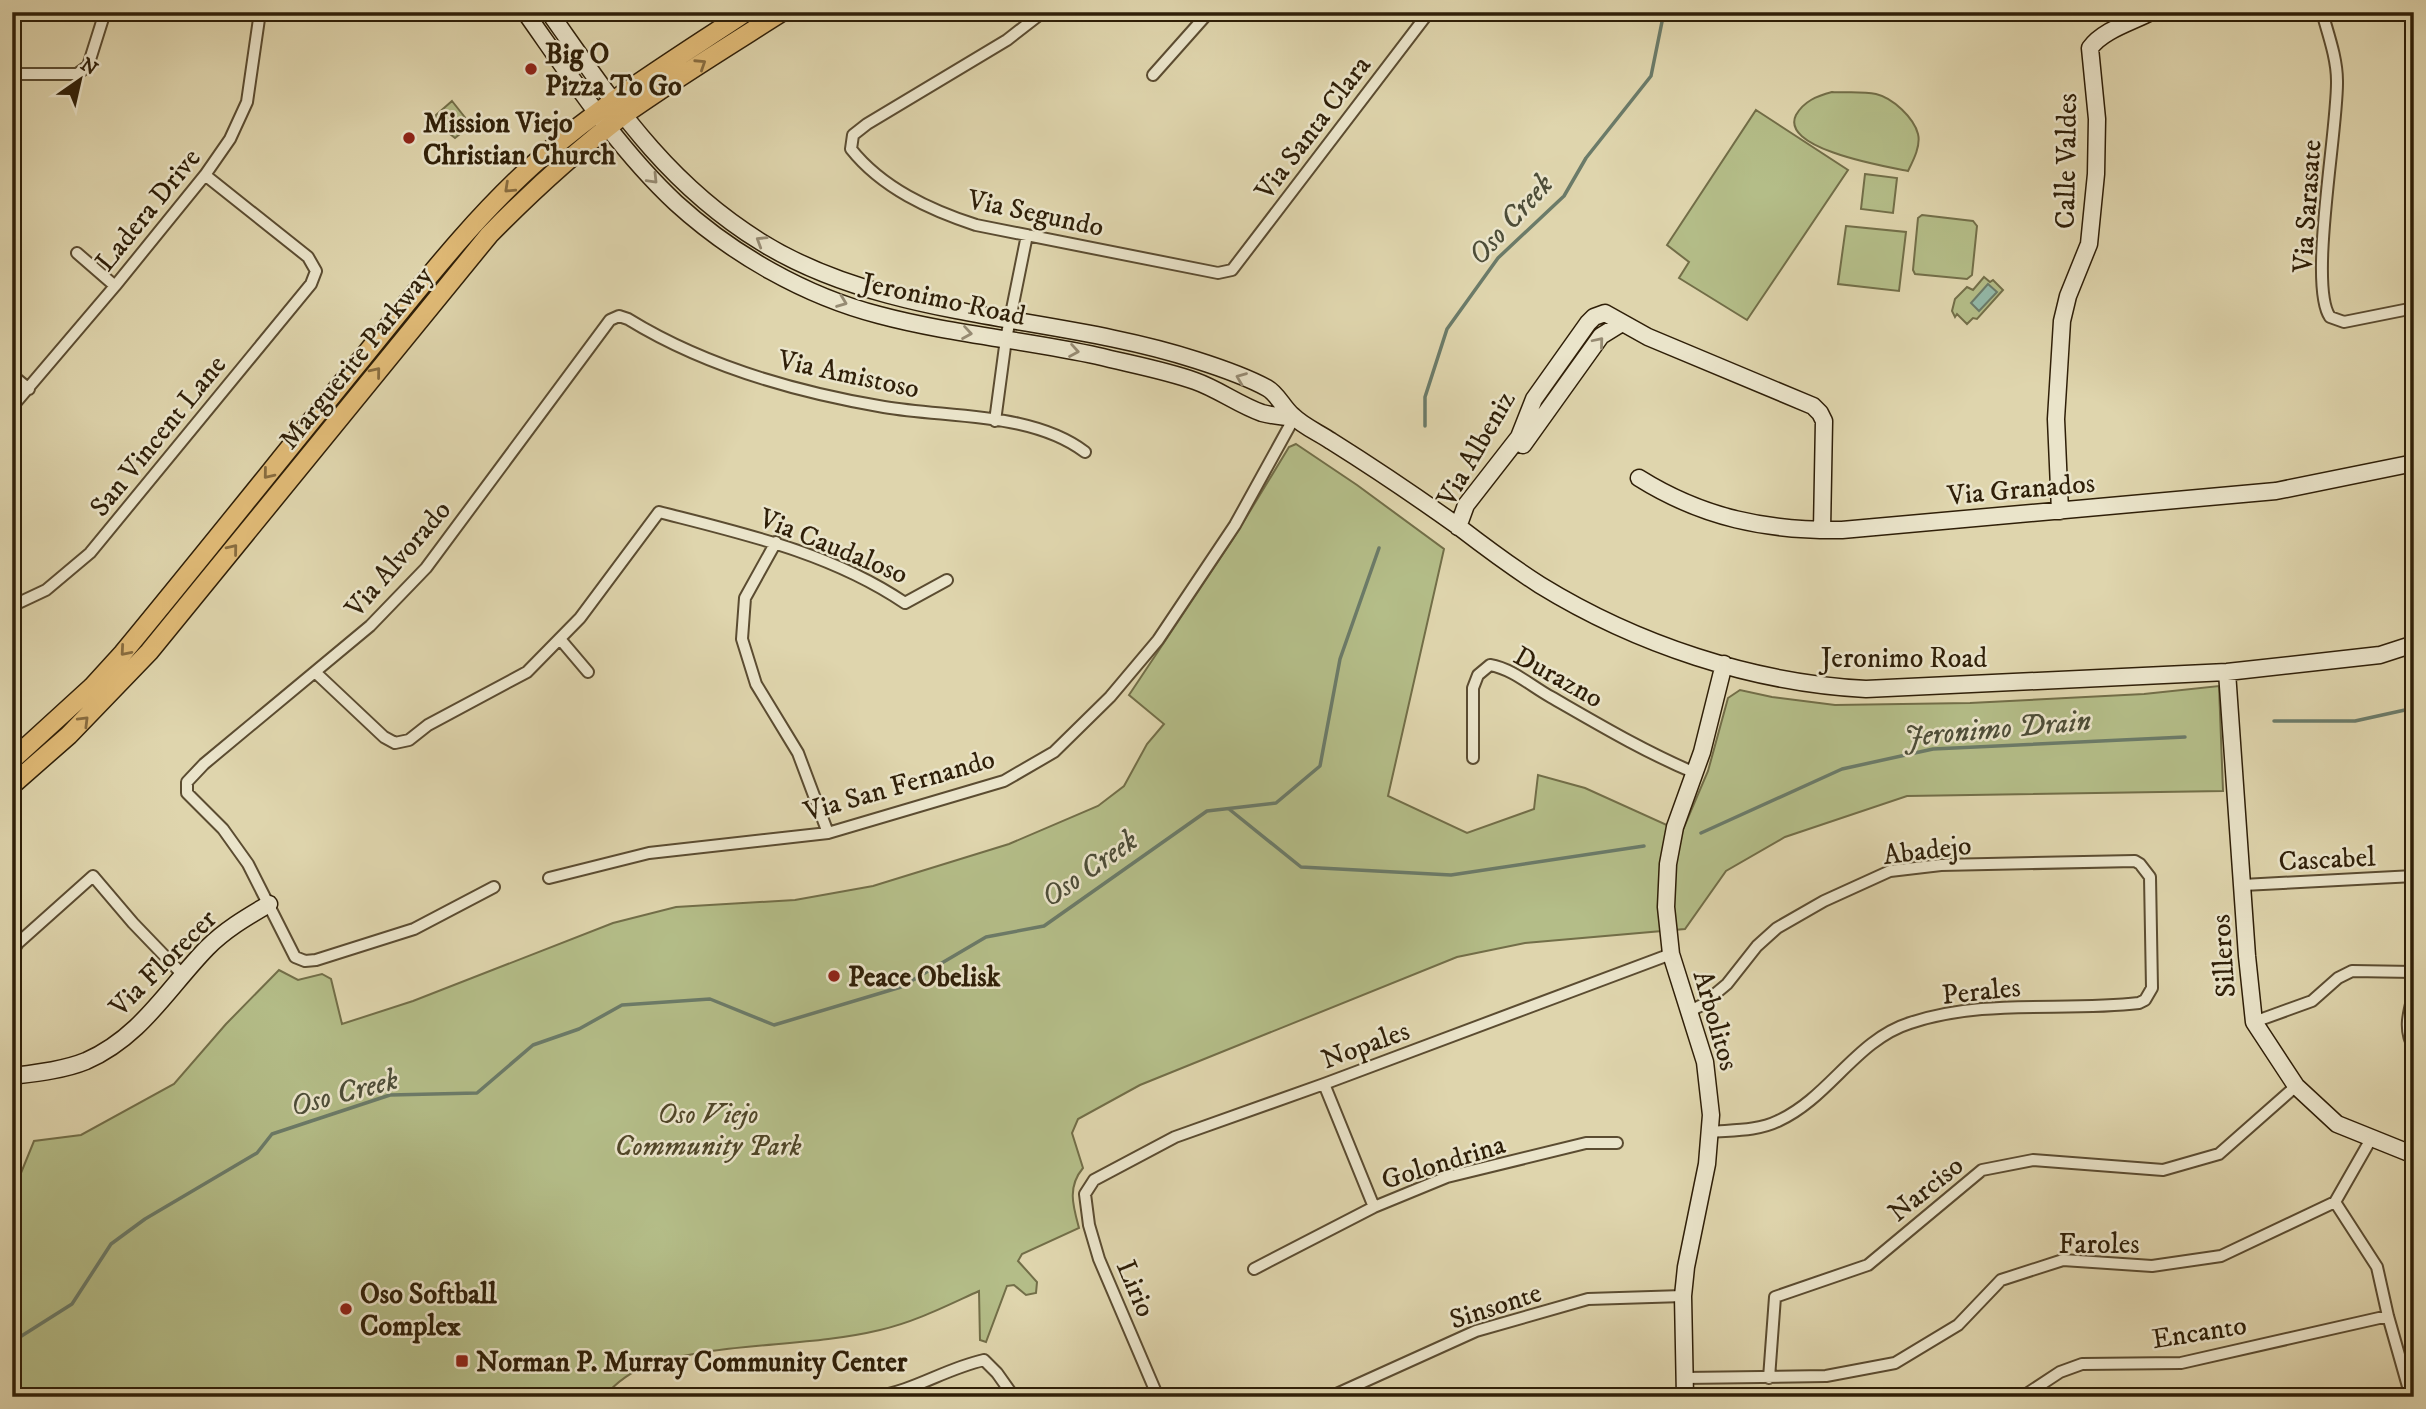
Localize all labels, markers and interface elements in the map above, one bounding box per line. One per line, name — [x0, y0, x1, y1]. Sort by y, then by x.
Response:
place label: Big O Pizza To Go — [545, 37, 682, 104]
north arrow — [46, 46, 116, 116]
street label: Via Santa Clara — [1247, 49, 1379, 208]
text: N — [76, 53, 102, 81]
one-way arrow — [693, 59, 706, 72]
marker: Big O Pizza To Go — [523, 61, 539, 77]
street label: Calle Valdes — [2048, 93, 2085, 229]
place label: Mission Viejo Christian Church — [423, 106, 616, 173]
marker: Mission Viejo Christian Church — [401, 130, 417, 146]
street label: Via Sarasate — [2285, 138, 2330, 275]
street label: Ladera Drive — [88, 141, 208, 279]
water label: Oso Creek — [1461, 166, 1562, 273]
one-way arrow — [645, 171, 658, 184]
one-way arrow — [504, 179, 517, 192]
street label: Via Segundo — [963, 182, 1107, 245]
one-way arrow — [755, 237, 768, 250]
street label: Marguerite Parkway — [271, 259, 441, 457]
street label: Jeronimo Road — [856, 264, 1029, 334]
one-way arrow — [835, 294, 847, 308]
one-way arrow — [961, 325, 973, 340]
one-way arrow — [1591, 337, 1603, 350]
street label: Via Amistoso — [774, 342, 923, 407]
one-way arrow — [1068, 343, 1079, 358]
street label: San Vincent Lane — [82, 348, 234, 524]
one-way arrow — [368, 368, 380, 381]
one-way arrow — [1236, 372, 1248, 386]
street label: Via Albeniz — [1429, 385, 1523, 514]
street label: Via Granados — [1945, 466, 2096, 513]
one-way arrow — [264, 467, 277, 479]
street label: Via Alvorado — [337, 493, 459, 626]
street label: Via Caudaloso — [753, 500, 913, 592]
one-way arrow — [224, 544, 237, 556]
street label: Durazno — [1507, 638, 1609, 716]
street label: Jeronimo Road — [1818, 641, 1987, 676]
one-way arrow — [121, 642, 133, 655]
water label: Jeronimo Drain — [1902, 703, 2093, 756]
one-way arrow — [75, 716, 88, 729]
street label: Via San Fernando — [799, 741, 999, 830]
water label: Oso Creek — [1034, 822, 1146, 916]
street label: Abadejo — [1881, 828, 1973, 873]
street label: Cascabel — [2278, 839, 2377, 880]
street label: Via Florecer — [101, 902, 225, 1025]
street label: Silleros — [2203, 913, 2244, 999]
place label: Peace Obelisk — [848, 960, 1002, 995]
street label: Arbolitos — [1685, 966, 1746, 1074]
marker: Peace Obelisk — [826, 968, 842, 984]
street label: Perales — [1940, 970, 2022, 1013]
street label: Nopales — [1317, 1013, 1414, 1077]
water label: Oso Creek — [286, 1061, 403, 1126]
park label: Oso Viejo Community Park — [615, 1097, 802, 1164]
street label: Golondrina — [1377, 1127, 1510, 1198]
street label: Narciso — [1881, 1148, 1971, 1230]
street label: Faroles — [2058, 1227, 2140, 1262]
street label: Lirio — [1108, 1255, 1163, 1322]
street label: Sinsonte — [1445, 1275, 1546, 1338]
place label: Oso Softball Complex — [360, 1277, 497, 1344]
marker: Oso Softball Complex — [338, 1301, 354, 1317]
street label: Encanto — [2149, 1308, 2249, 1357]
place label: Norman P. Murray Community Center — [476, 1345, 908, 1380]
marker: Norman P. Murray Community Center — [454, 1353, 470, 1369]

